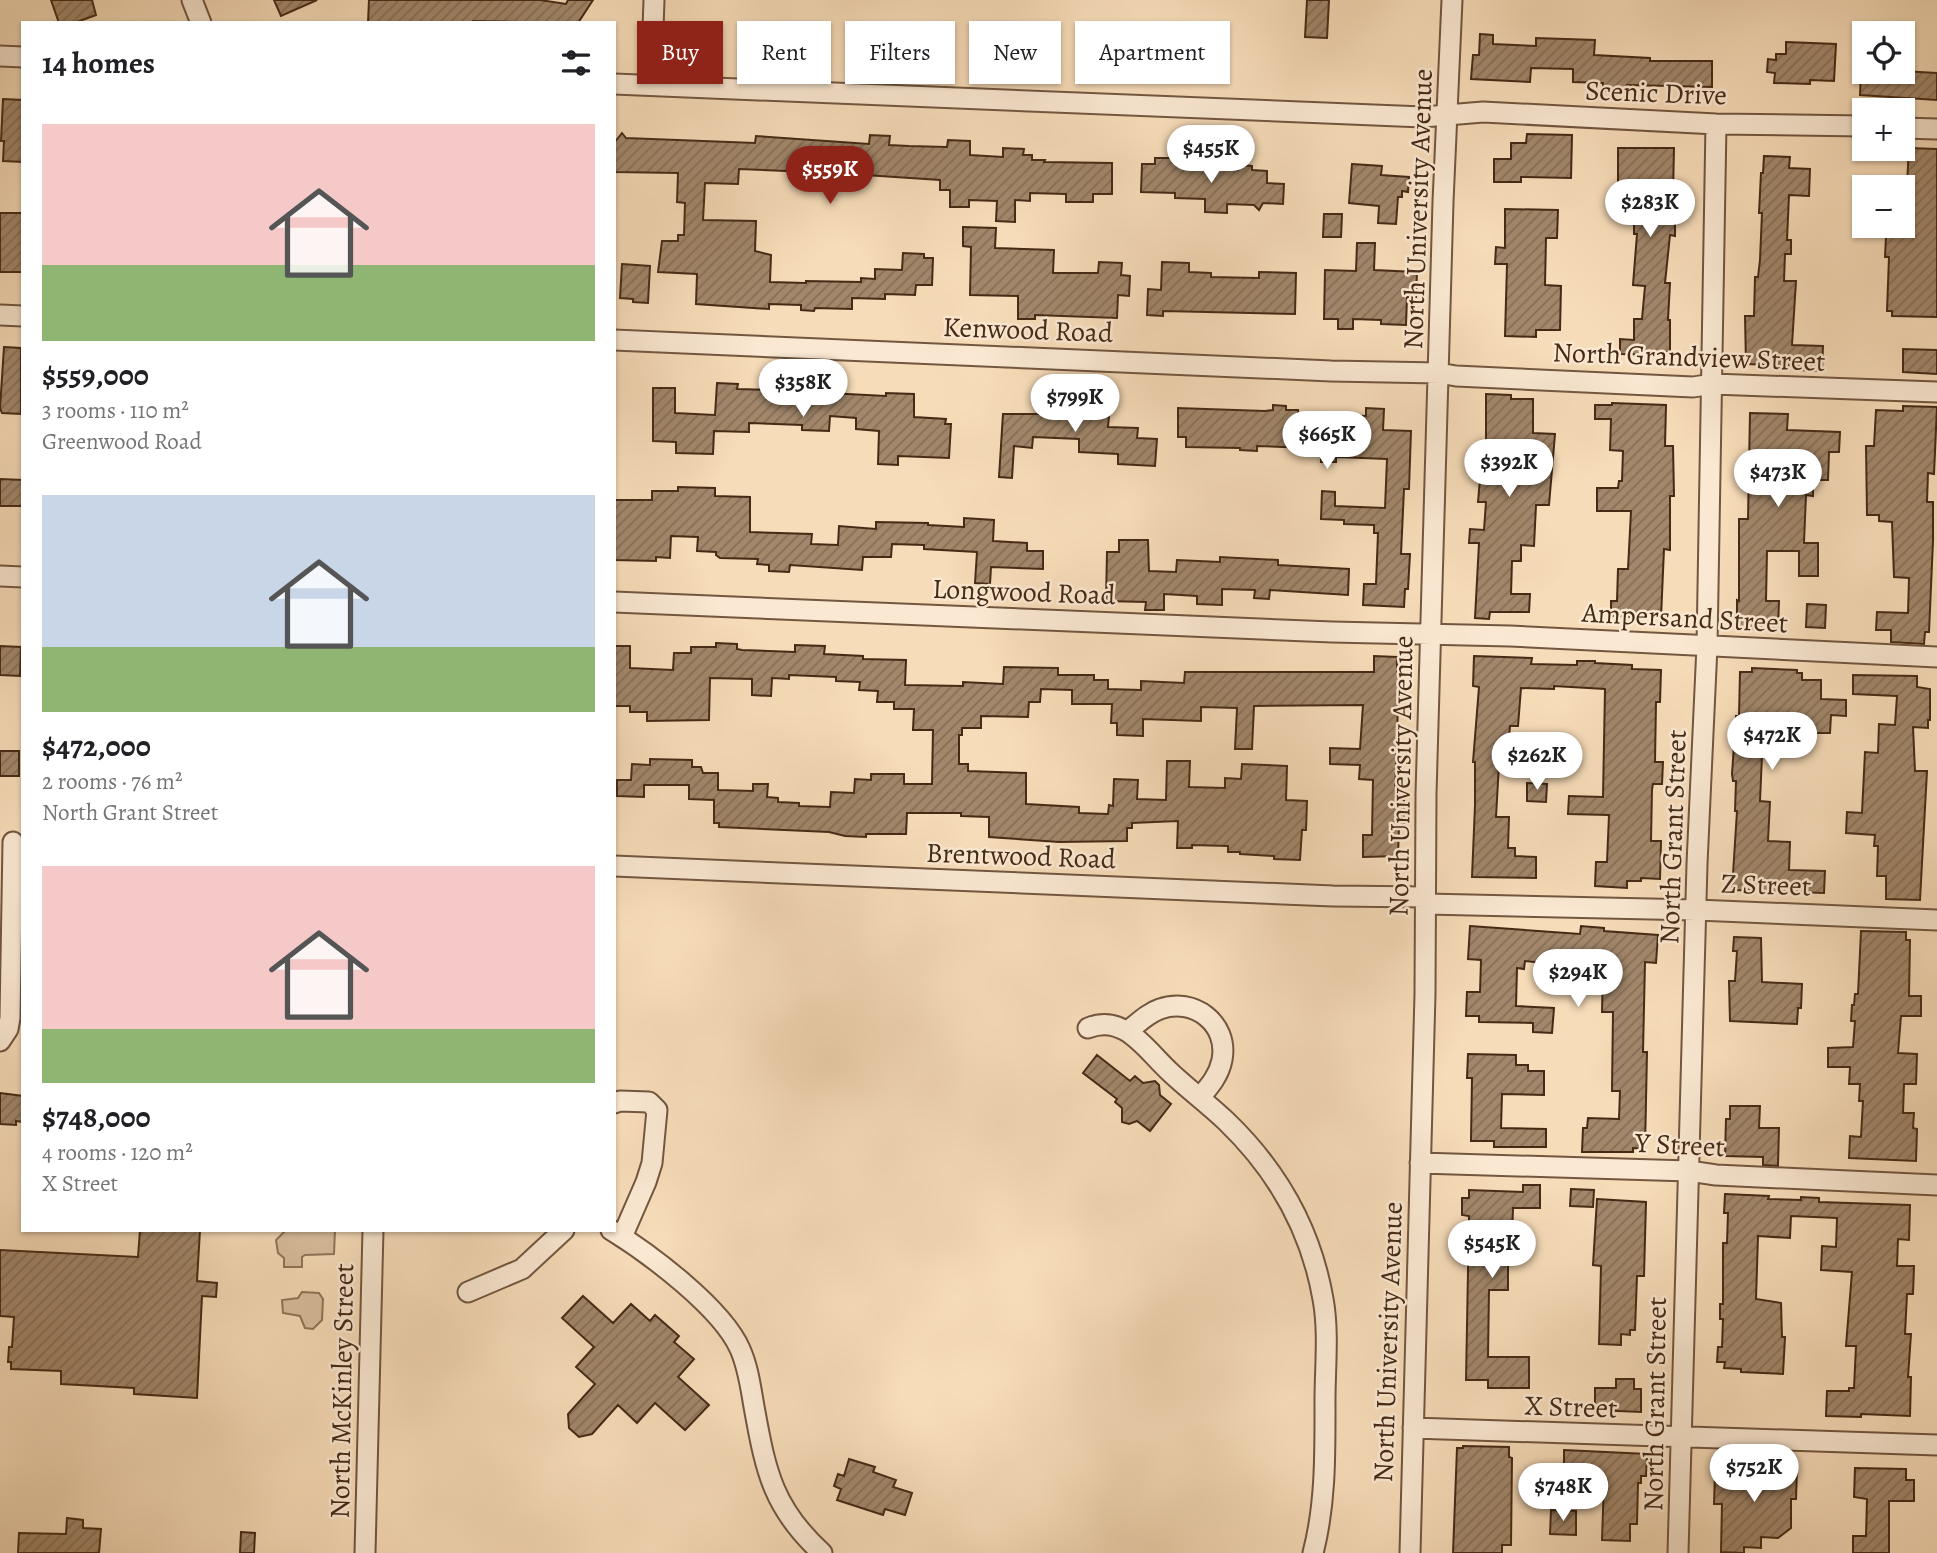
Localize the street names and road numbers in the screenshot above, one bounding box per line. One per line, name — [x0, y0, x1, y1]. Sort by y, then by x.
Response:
street label: North University Avenue — [1394, 68, 1442, 350]
street label: Scenic Drive — [1584, 72, 1727, 114]
street label: Kenwood Road — [942, 308, 1115, 352]
street label: North Grandview Street — [1552, 333, 1826, 381]
street label: Longwood Road — [932, 570, 1117, 614]
street label: Ampersand Street — [1580, 594, 1789, 642]
street label: North University Avenue — [1380, 635, 1422, 917]
street label: North Grant Street — [1650, 729, 1696, 945]
street label: Brentwood Road — [925, 834, 1118, 878]
street label: Z Street — [1720, 864, 1812, 906]
street label: Y Street — [1633, 1124, 1726, 1166]
street label: North University Avenue — [1364, 1201, 1412, 1483]
street label: North McKinley Street — [321, 1263, 363, 1519]
street label: North Grant Street — [1634, 1296, 1676, 1512]
street label: X Street — [1524, 1386, 1618, 1428]

